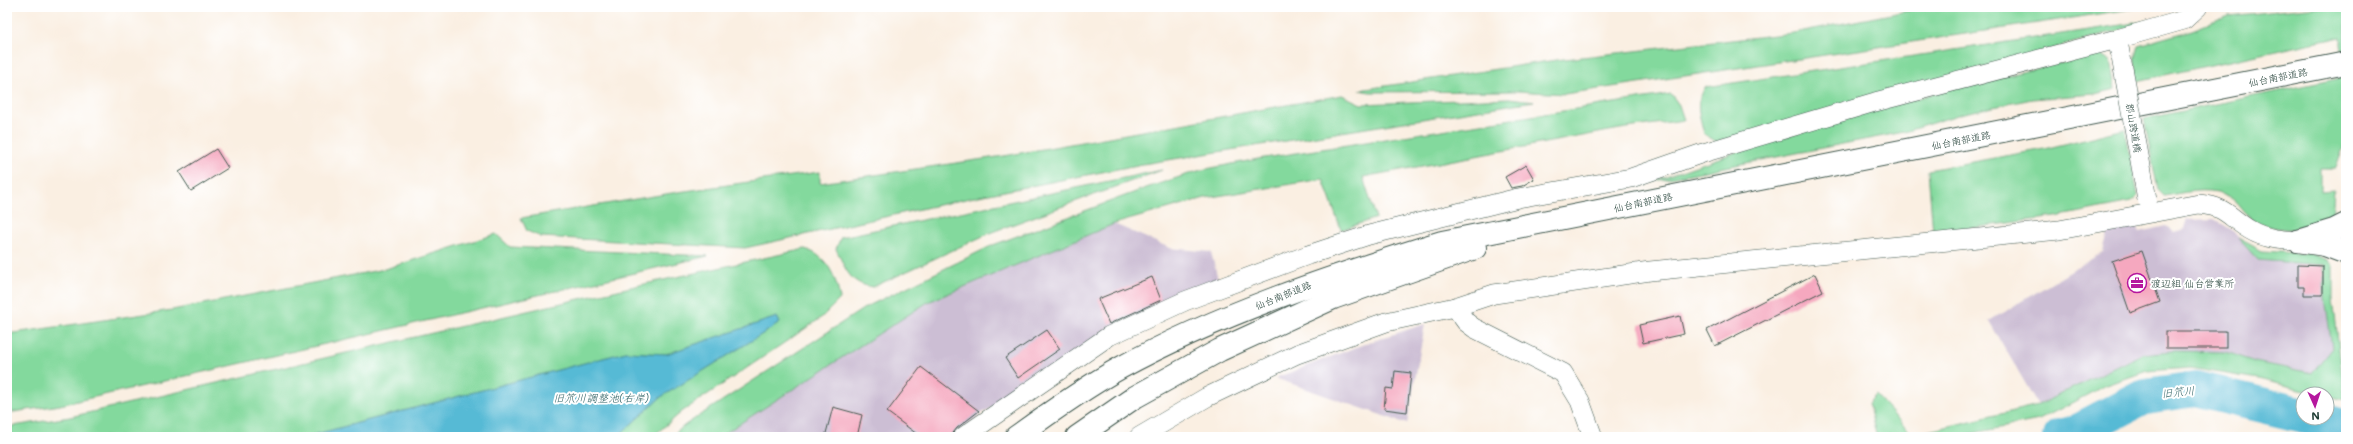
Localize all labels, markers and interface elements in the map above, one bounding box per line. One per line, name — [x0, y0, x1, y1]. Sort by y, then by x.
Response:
street label: 仙台南部道路 — [2247, 64, 2309, 90]
street label: 郡山跨道橋 — [2123, 102, 2145, 154]
street label: 仙台南部道路 — [1930, 127, 1992, 153]
street label: 仙台南部道路 — [1612, 189, 1674, 215]
office icon: 渡辺組 仙台営業所 — [2126, 272, 2148, 294]
place label: 渡辺組 仙台営業所 — [2151, 276, 2234, 290]
street label: 仙台南部道路 — [1253, 277, 1313, 313]
water label: 旧笊川 — [2161, 382, 2195, 401]
north arrow — [2295, 386, 2335, 426]
water label: 旧笊川調整池(右岸) — [553, 390, 649, 405]
text: N — [2311, 409, 2320, 424]

